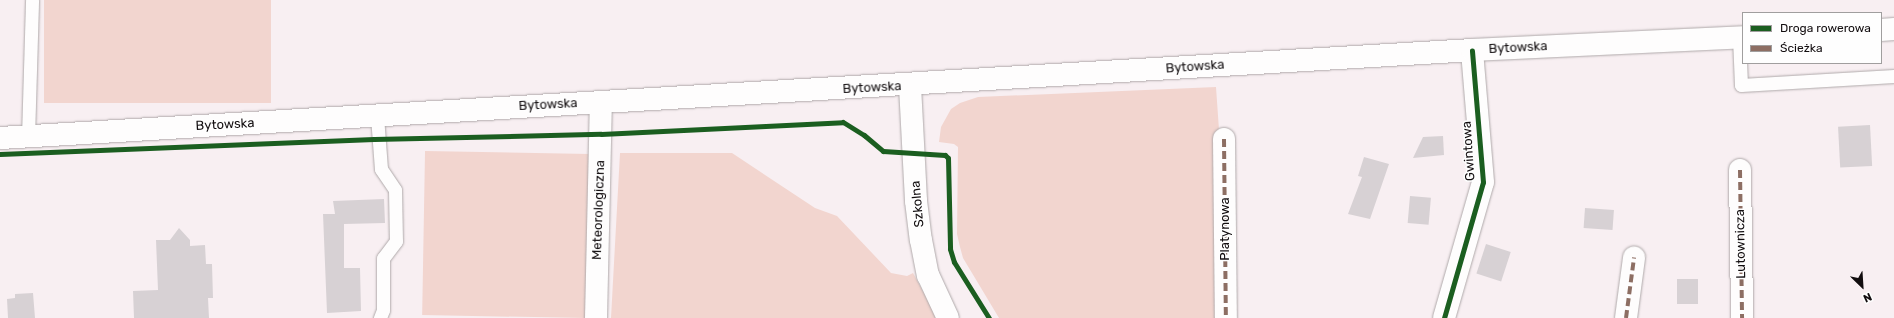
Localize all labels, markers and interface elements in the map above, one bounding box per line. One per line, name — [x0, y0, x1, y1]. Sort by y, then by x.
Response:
legend — [1742, 12, 1882, 64]
text: Droga rowerowa — [1780, 21, 1871, 35]
street label: Bytowska — [1488, 39, 1548, 57]
text: Ścieżka — [1780, 41, 1823, 55]
street label: Bytowska — [1165, 57, 1225, 77]
street label: Bytowska — [842, 79, 902, 97]
street label: Bytowska — [518, 96, 578, 114]
street label: Bytowska — [195, 116, 255, 134]
street label: Gwintowa — [1459, 121, 1479, 181]
street label: Meteorologiczna — [589, 160, 609, 260]
street label: Szkolna — [908, 180, 928, 228]
street label: Platynowa — [1217, 197, 1233, 261]
street label: Lutownicza — [1733, 209, 1749, 279]
north arrow — [1842, 266, 1882, 306]
text: N — [1861, 290, 1874, 305]

